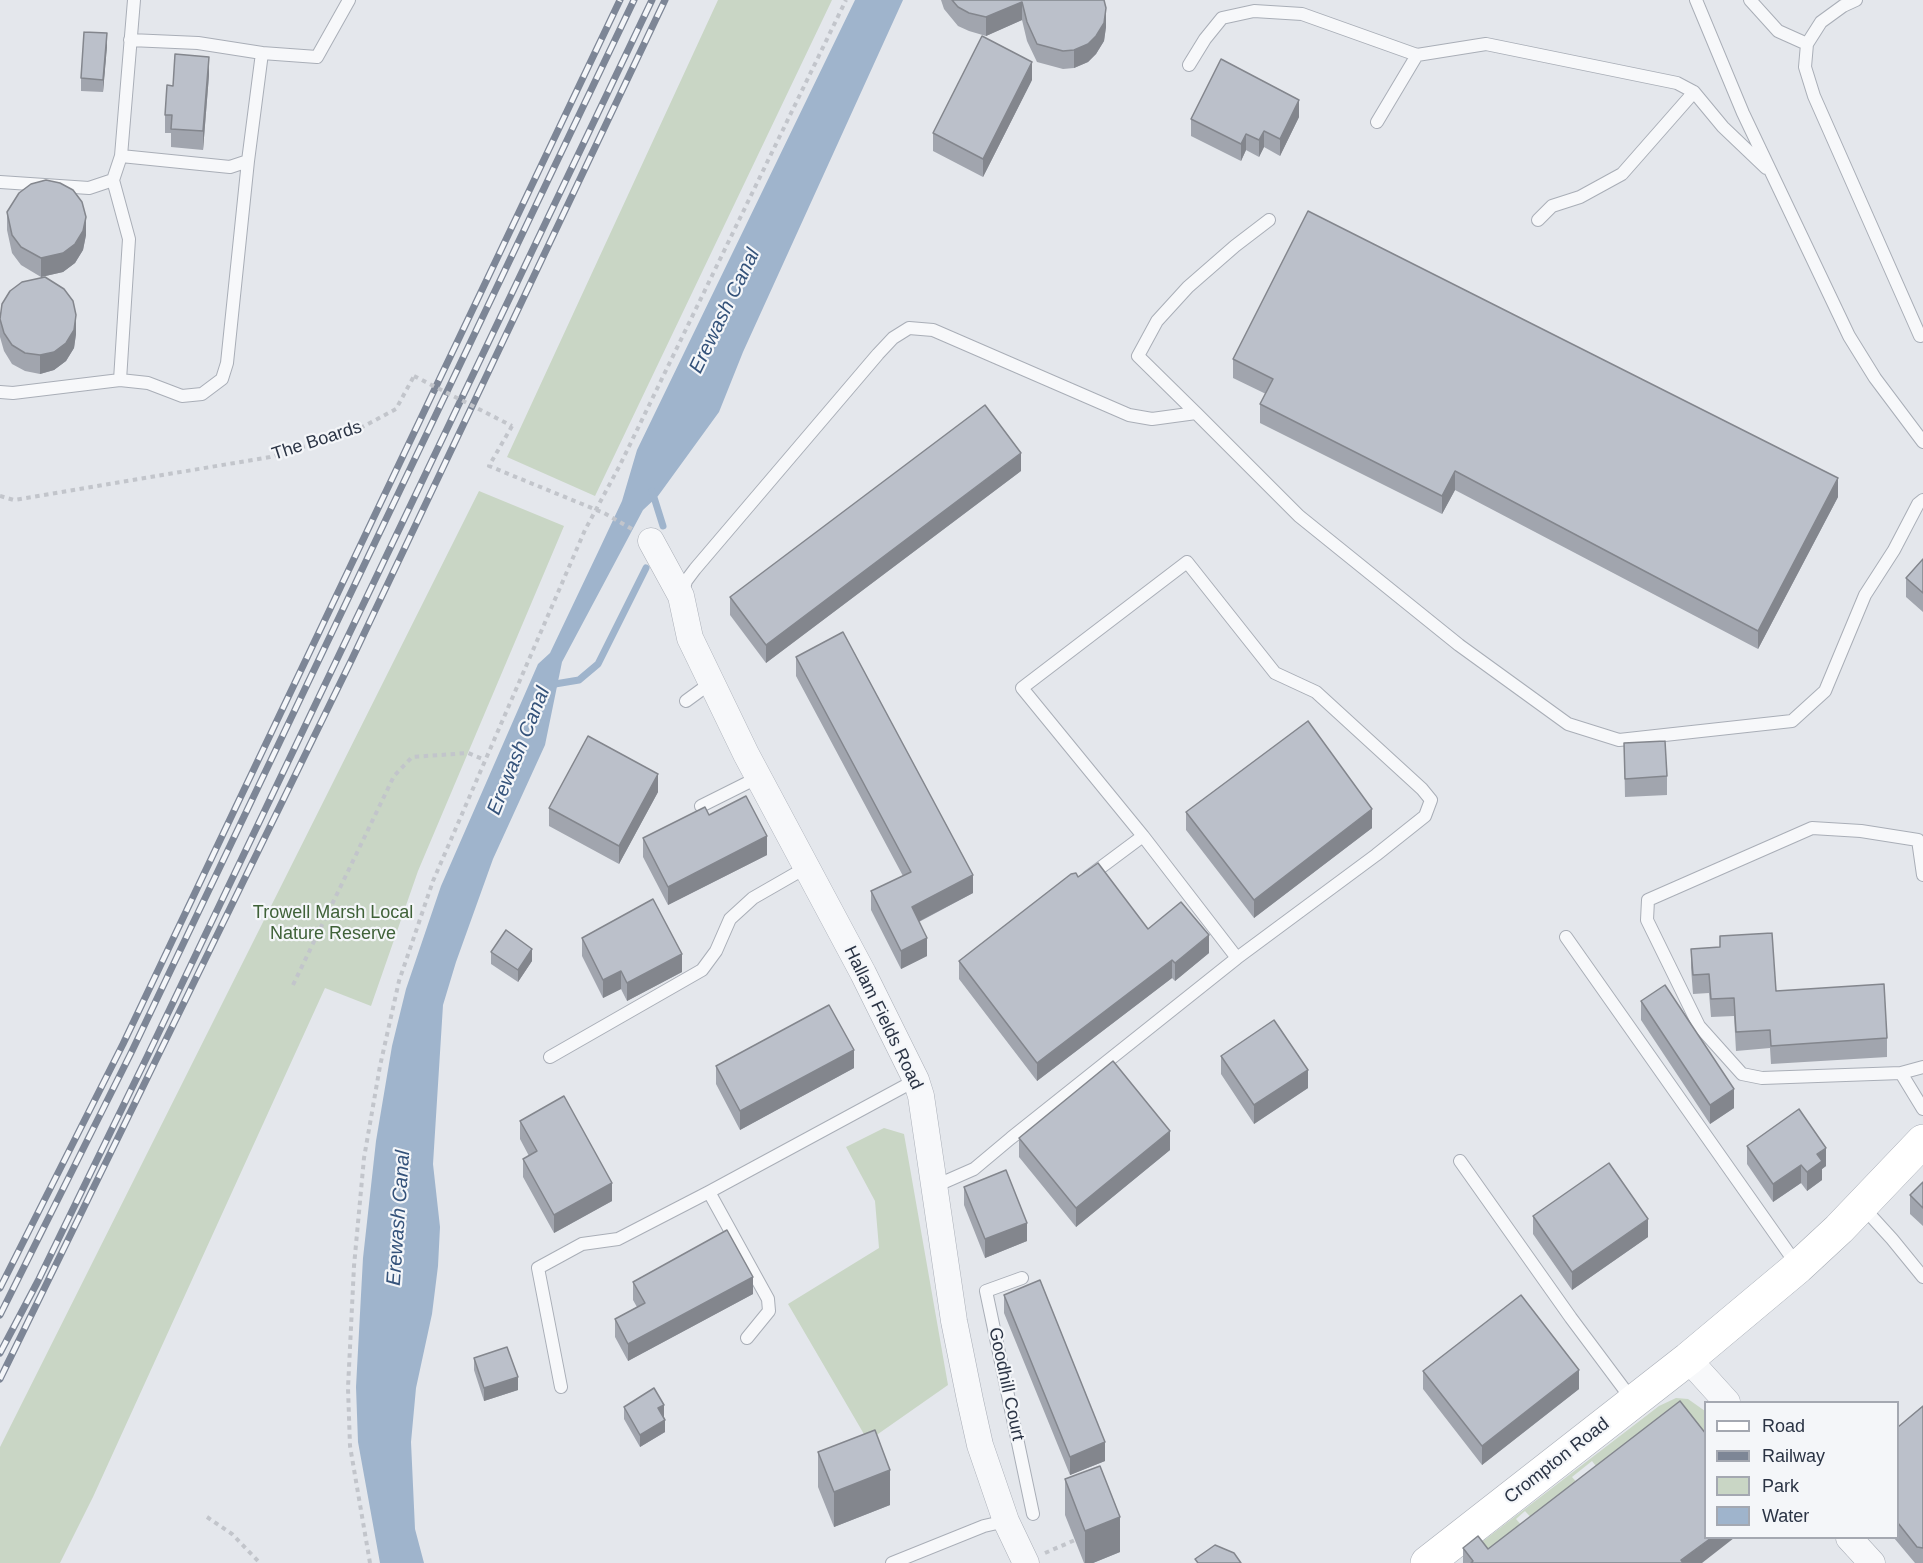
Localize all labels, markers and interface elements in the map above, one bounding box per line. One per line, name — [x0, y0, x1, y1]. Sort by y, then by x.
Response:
water label: Erewash Canal — [684, 245, 766, 377]
street label: The Boards — [269, 416, 365, 466]
water label: Erewash Canal — [482, 684, 556, 818]
park label: Trowell Marsh Local Nature Reserve — [253, 902, 413, 944]
street label: Hallam Fields Road — [839, 943, 927, 1093]
water label: Erewash Canal — [382, 1150, 416, 1286]
street label: Goodhill Court — [983, 1325, 1029, 1443]
legend — [1704, 1401, 1899, 1539]
street label: Crompton Road — [1500, 1413, 1614, 1509]
text: Road — [1762, 1416, 1805, 1436]
text: Railway — [1762, 1446, 1825, 1466]
text: Park — [1762, 1476, 1799, 1496]
text: Water — [1762, 1506, 1809, 1526]

